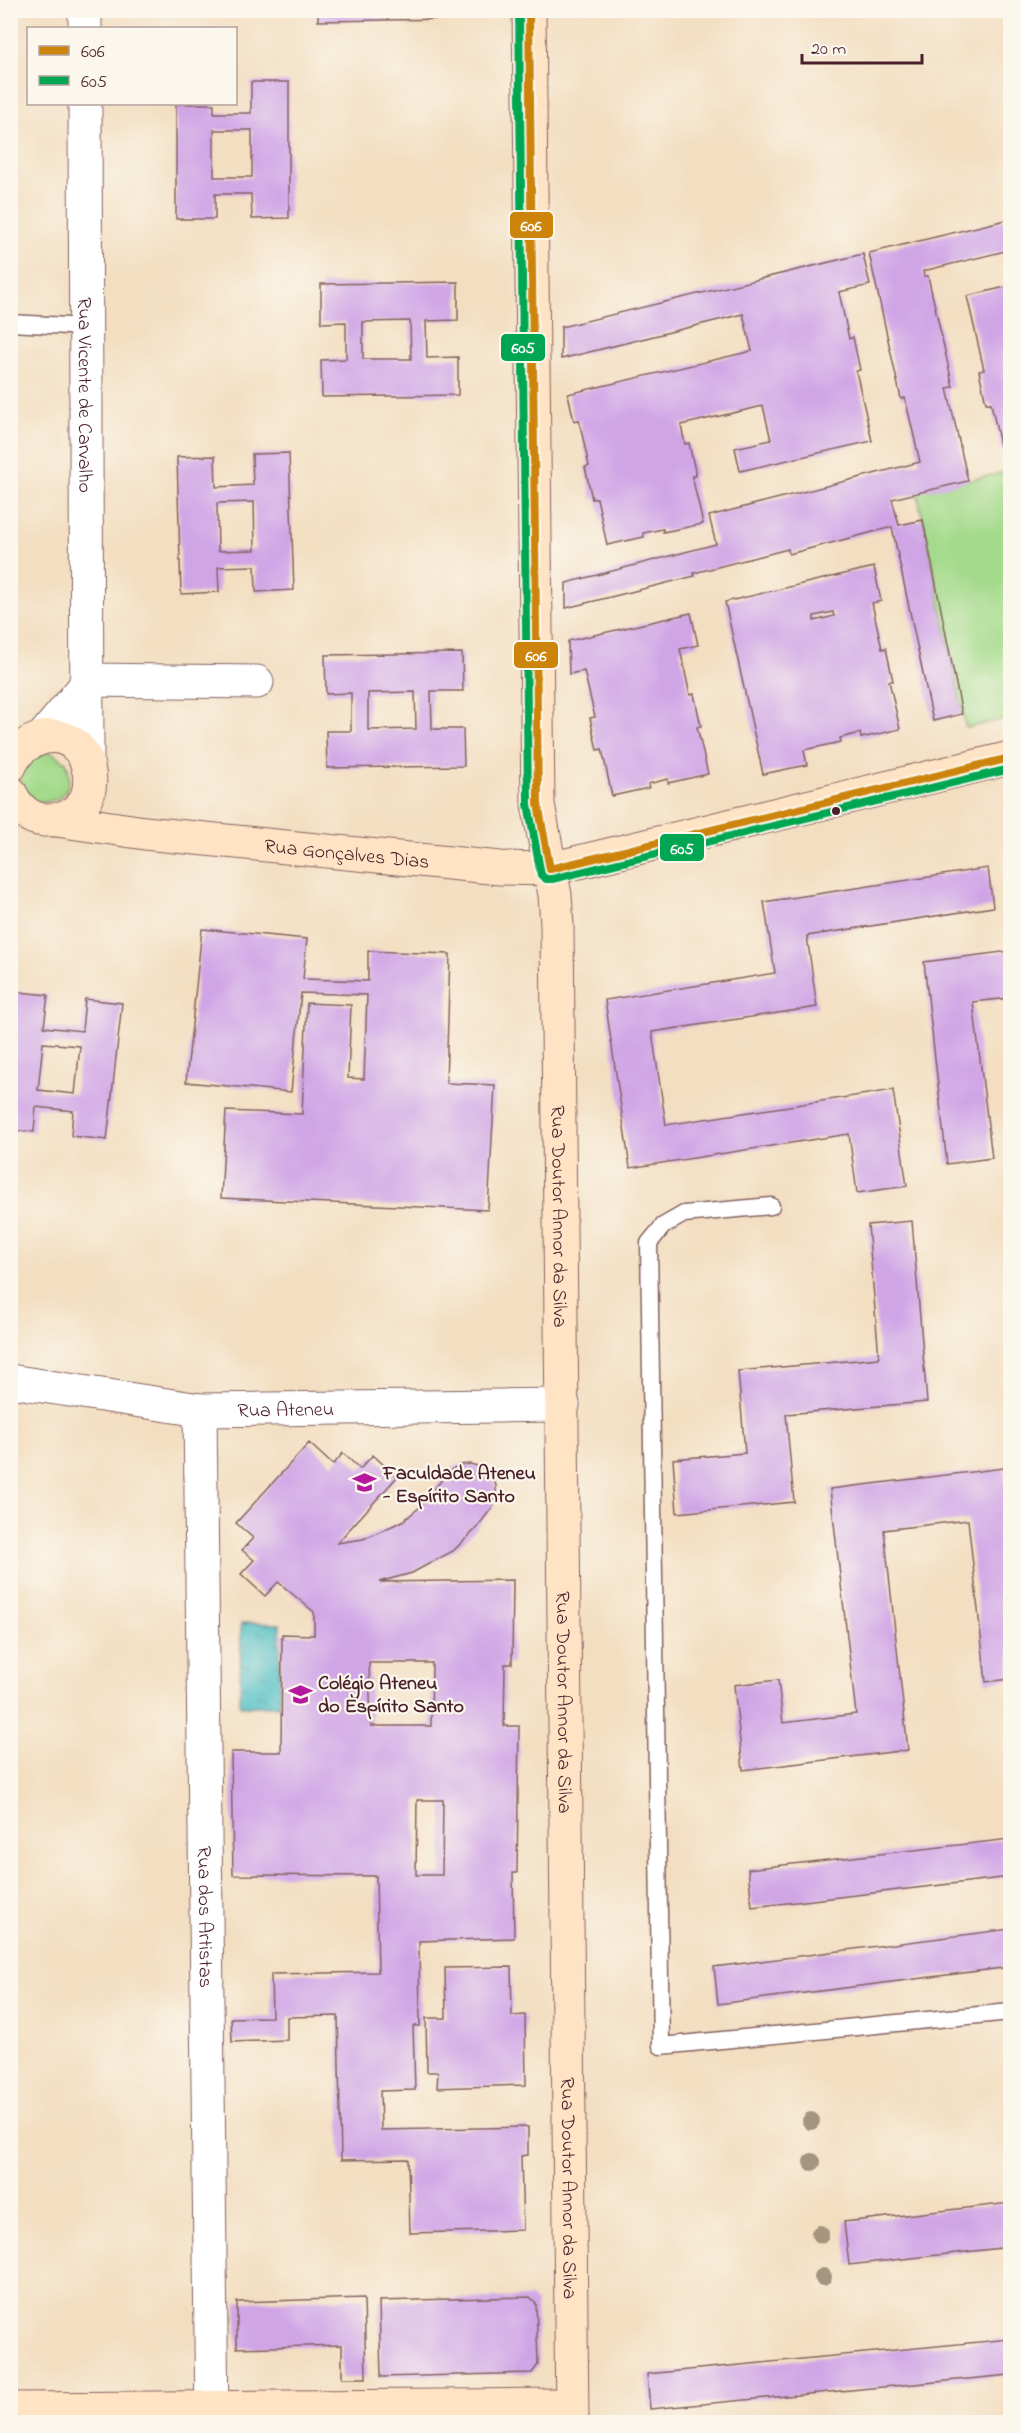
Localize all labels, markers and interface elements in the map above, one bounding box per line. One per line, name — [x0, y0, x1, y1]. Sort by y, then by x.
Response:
legend — [27, 27, 237, 105]
scale bar — [802, 27, 922, 65]
text: 20 m — [811, 37, 846, 63]
text: 606 — [81, 40, 105, 66]
text: 605 — [81, 70, 107, 96]
line badge: 606 — [509, 211, 554, 239]
text: 606 — [520, 215, 542, 239]
street label: Rua Vicente de Carvalho — [69, 297, 98, 493]
line badge: 605 — [500, 333, 546, 362]
text: 605 — [510, 337, 535, 361]
line badge: 606 — [513, 641, 559, 669]
text: 606 — [525, 645, 547, 669]
unlabelled marker — [830, 805, 842, 817]
street label: Rua Gonçalves Dias — [263, 833, 431, 878]
line badge: 605 — [659, 833, 705, 862]
text: 605 — [669, 838, 694, 862]
street label: Rua Doutor Annor da Silva — [542, 1105, 573, 1328]
street label: Rua Ateneu — [237, 1396, 334, 1426]
place label: Faculdade Ateneu - Espírito Santo — [382, 1460, 536, 1512]
school or university icon: Faculdade Ateneu - Espírito Santo — [352, 1470, 378, 1496]
street label: Rua Doutor Annor da Silva — [547, 1591, 578, 1814]
place label: Colégio Ateneu do Espírito Santo — [318, 1670, 464, 1722]
school or university icon: Colégio Ateneu do Espírito Santo — [287, 1681, 313, 1707]
street label: Rua dos Artistas — [188, 1846, 219, 1988]
street label: Rua Doutor Annor da Silva — [552, 2077, 583, 2300]

